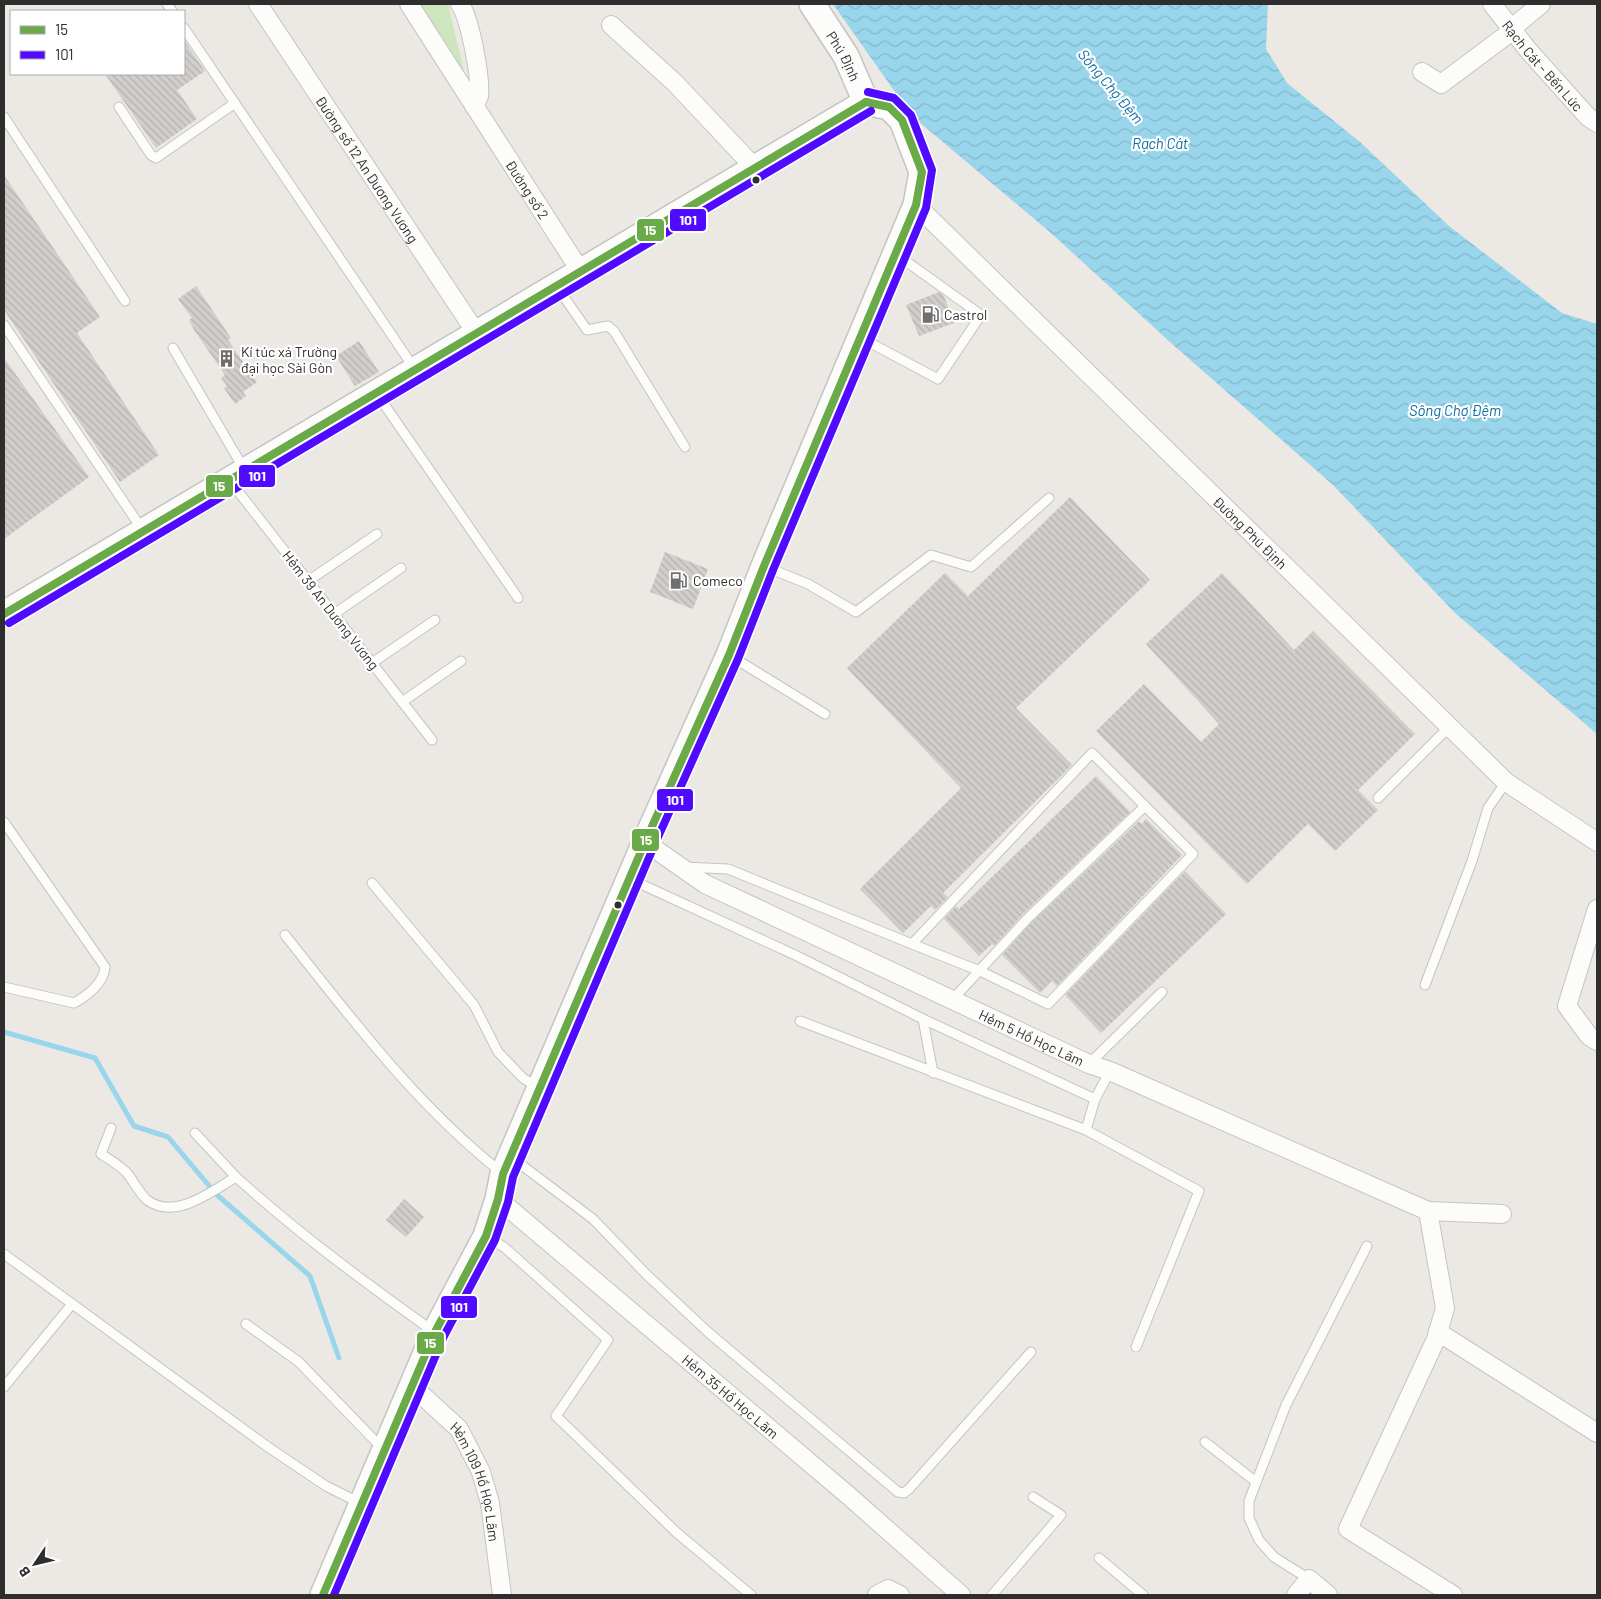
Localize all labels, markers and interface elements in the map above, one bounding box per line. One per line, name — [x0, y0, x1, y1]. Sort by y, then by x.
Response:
legend — [10, 10, 185, 75]
street label: Rạch Cát - Bến Lức — [1499, 17, 1587, 114]
text: 15 — [55, 20, 68, 38]
street label: Phú Định — [823, 28, 864, 83]
text: 101 — [55, 45, 74, 63]
water label: Sông Chợ Đệm — [1075, 45, 1147, 127]
street label: Đường số 12 An Dương Vương — [313, 92, 422, 246]
water label: Rạch Cát — [1132, 134, 1189, 152]
street label: Đường số 2 — [503, 156, 553, 222]
unlabelled marker — [751, 175, 761, 185]
line badge: 101 — [669, 208, 707, 232]
text: 101 — [679, 211, 697, 228]
line badge: 15 — [636, 218, 665, 242]
text: 15 — [644, 221, 657, 238]
fuel station icon: Castrol — [920, 304, 940, 324]
place label: Castrol — [944, 306, 987, 323]
place label: Kí túc xá Trường đại học Sài Gòn — [241, 343, 337, 376]
building icon: Kí túc xá Trường đại học Sài Gòn — [217, 349, 237, 369]
water label: Sông Chợ Đệm — [1409, 401, 1501, 419]
line badge: 101 — [238, 464, 276, 488]
text: 101 — [248, 467, 266, 484]
line badge: 15 — [205, 474, 234, 498]
text: 15 — [213, 477, 226, 494]
street label: Đường Phú Định — [1210, 492, 1291, 572]
street label: Hẻm 39 An Dương Vương — [279, 547, 383, 673]
fuel station icon: Comeco — [669, 570, 689, 590]
place label: Comeco — [693, 572, 743, 589]
line badge: 101 — [656, 788, 694, 812]
text: 101 — [666, 791, 684, 808]
line badge: 15 — [631, 828, 660, 852]
text: 15 — [640, 831, 653, 848]
unlabelled marker — [613, 900, 623, 910]
street label: Hẻm 5 Hồ Học Lãm — [976, 1005, 1087, 1069]
line badge: 101 — [440, 1295, 478, 1319]
text: 101 — [450, 1298, 468, 1315]
line badge: 15 — [416, 1331, 445, 1355]
text: 15 — [424, 1334, 437, 1351]
street label: Hẻm 35 Hồ Học Lãm — [679, 1350, 783, 1442]
street label: Hẻm 109 Hồ Học Lãm — [448, 1418, 503, 1542]
north arrow — [10, 1539, 60, 1589]
text: B — [14, 1563, 33, 1580]

